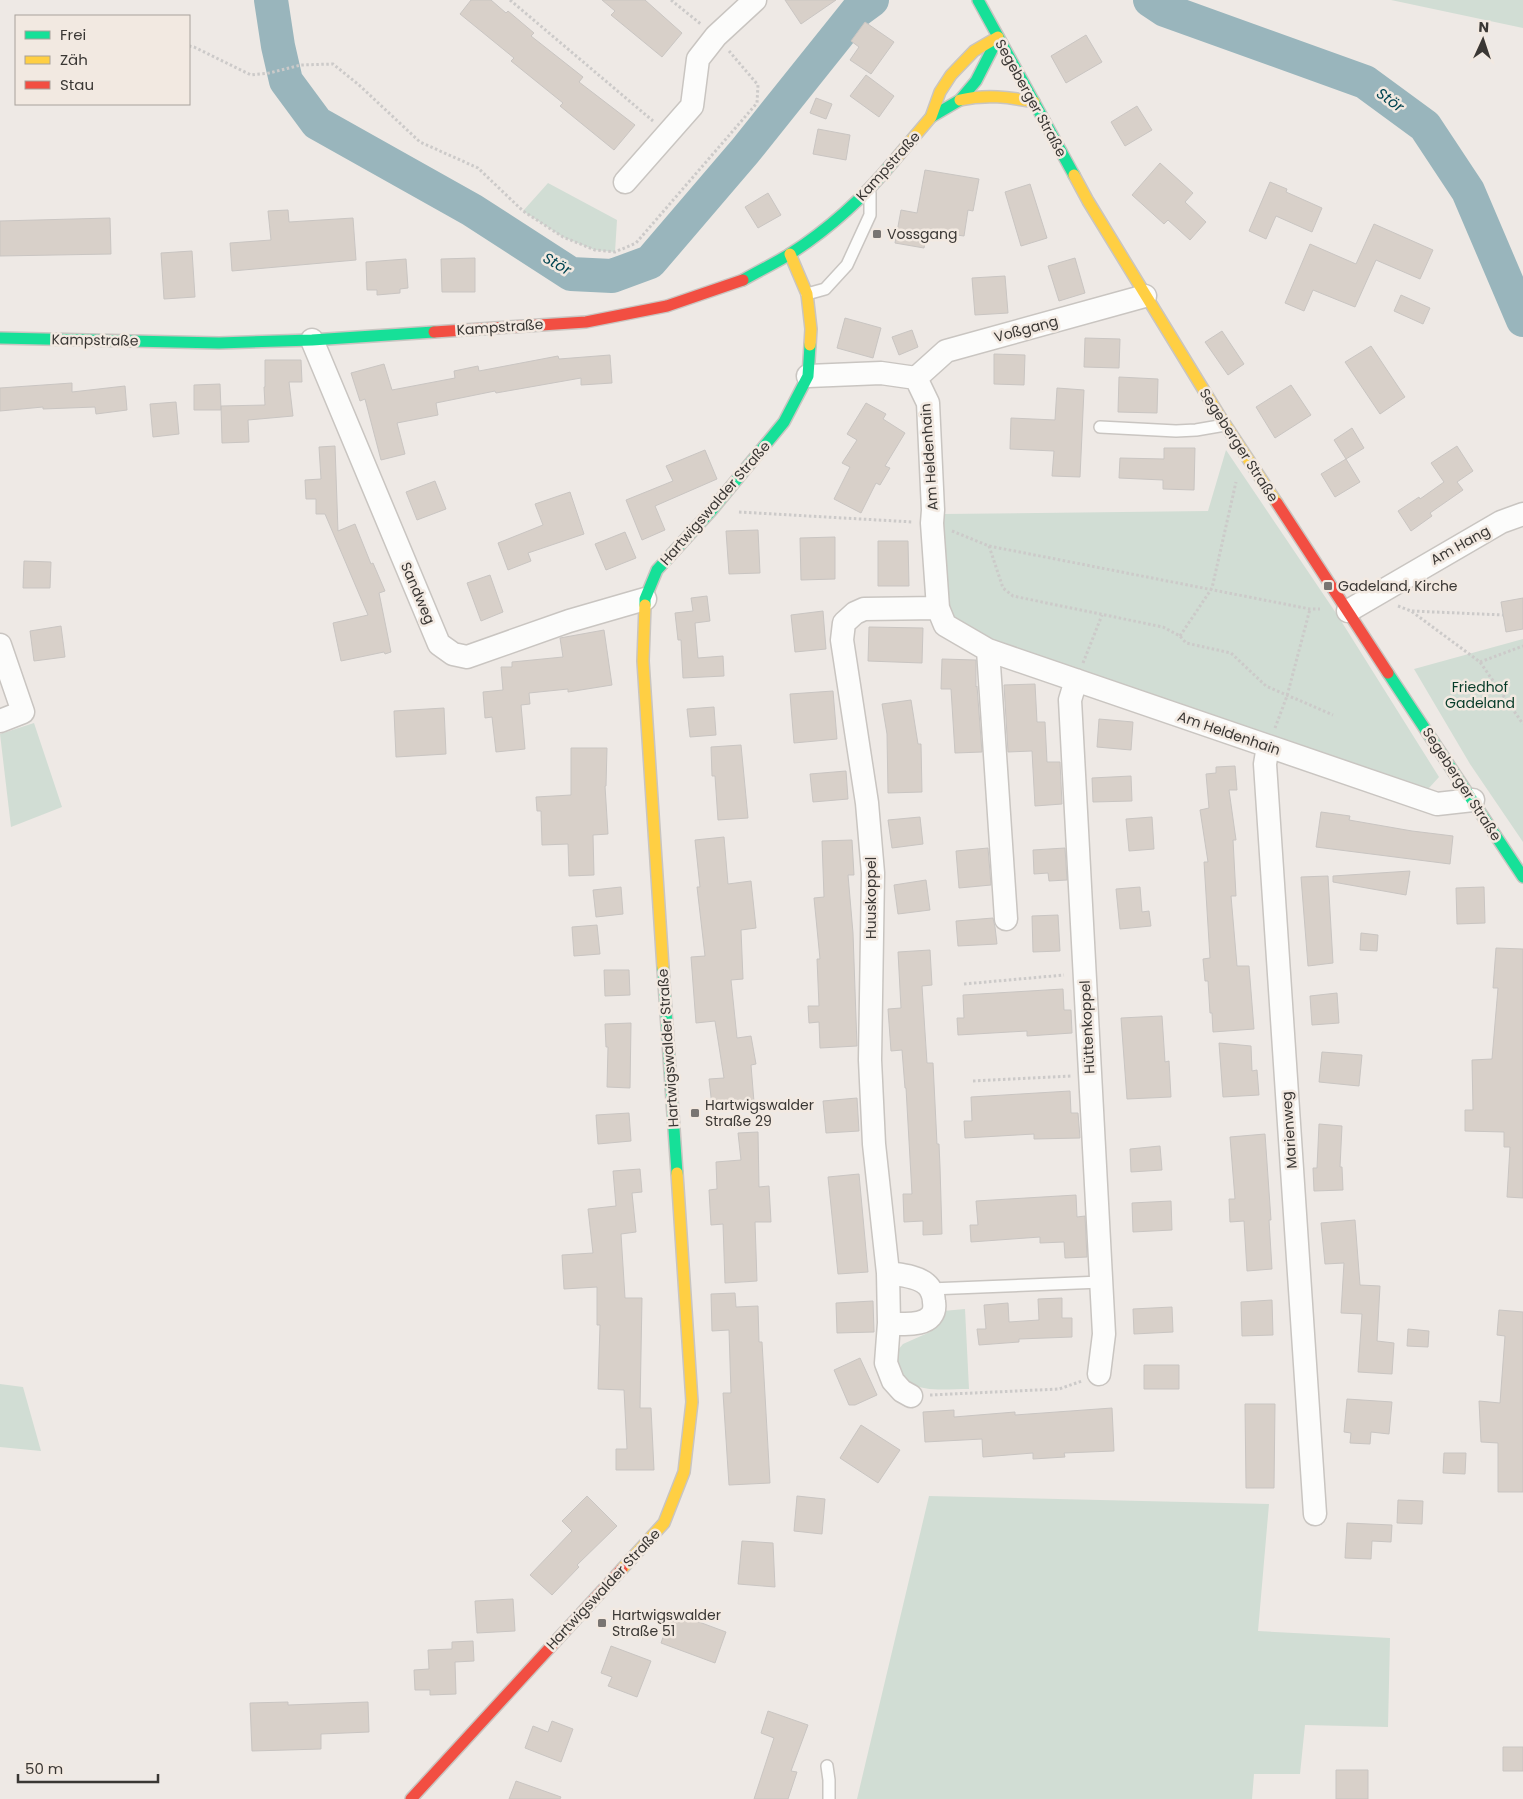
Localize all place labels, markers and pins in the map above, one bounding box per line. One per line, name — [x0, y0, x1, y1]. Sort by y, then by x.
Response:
place label: Vossgang — [887, 224, 957, 244]
marker: Vossgang — [871, 228, 883, 240]
place label: Gadeland, Kirche — [1338, 576, 1458, 596]
marker: Gadeland, Kirche — [1322, 580, 1334, 592]
place label: Hartwigswalder Straße 29 — [705, 1095, 814, 1131]
marker: Hartwigswalder Straße 29 — [689, 1107, 701, 1119]
place label: Hartwigswalder Straße 51 — [612, 1605, 721, 1641]
marker: Hartwigswalder Straße 51 — [596, 1617, 608, 1629]

